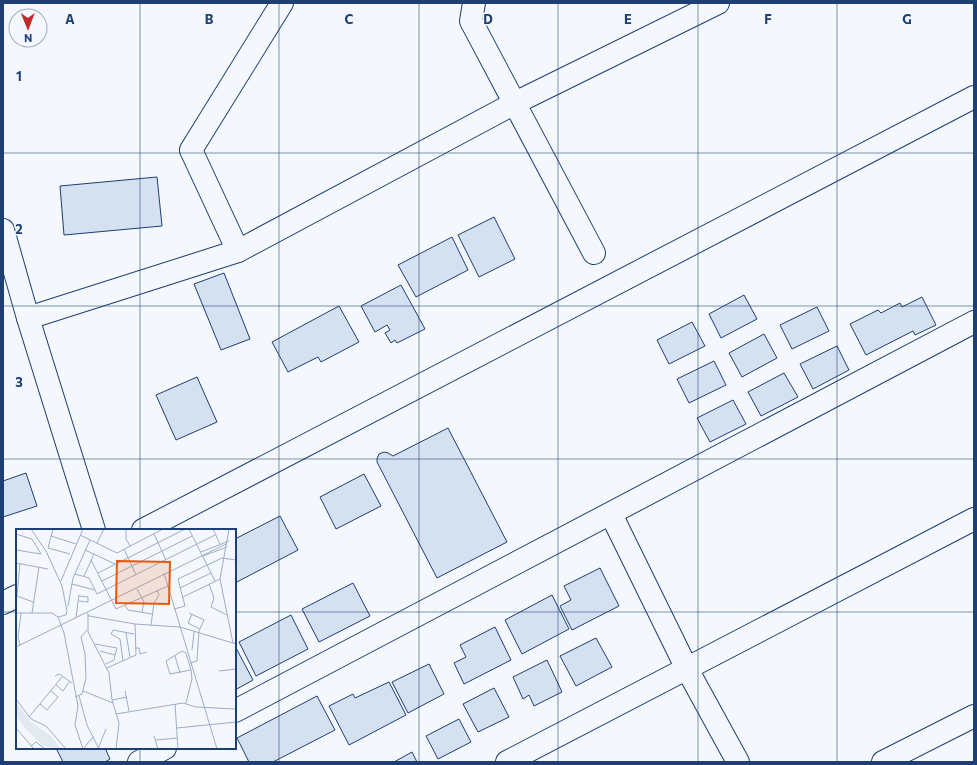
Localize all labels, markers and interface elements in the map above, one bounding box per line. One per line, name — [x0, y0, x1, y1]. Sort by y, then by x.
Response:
north arrow — [8, 8, 48, 48]
text: A — [65, 11, 75, 27]
text: B — [205, 11, 214, 27]
text: C — [345, 11, 354, 27]
text: D — [483, 11, 493, 27]
text: E — [624, 11, 632, 27]
text: F — [764, 11, 772, 27]
text: G — [902, 11, 912, 27]
text: N — [24, 32, 32, 45]
text: 1 — [16, 68, 22, 84]
text: 2 — [15, 221, 23, 237]
text: 3 — [15, 374, 23, 390]
inset map — [16, 529, 236, 749]

